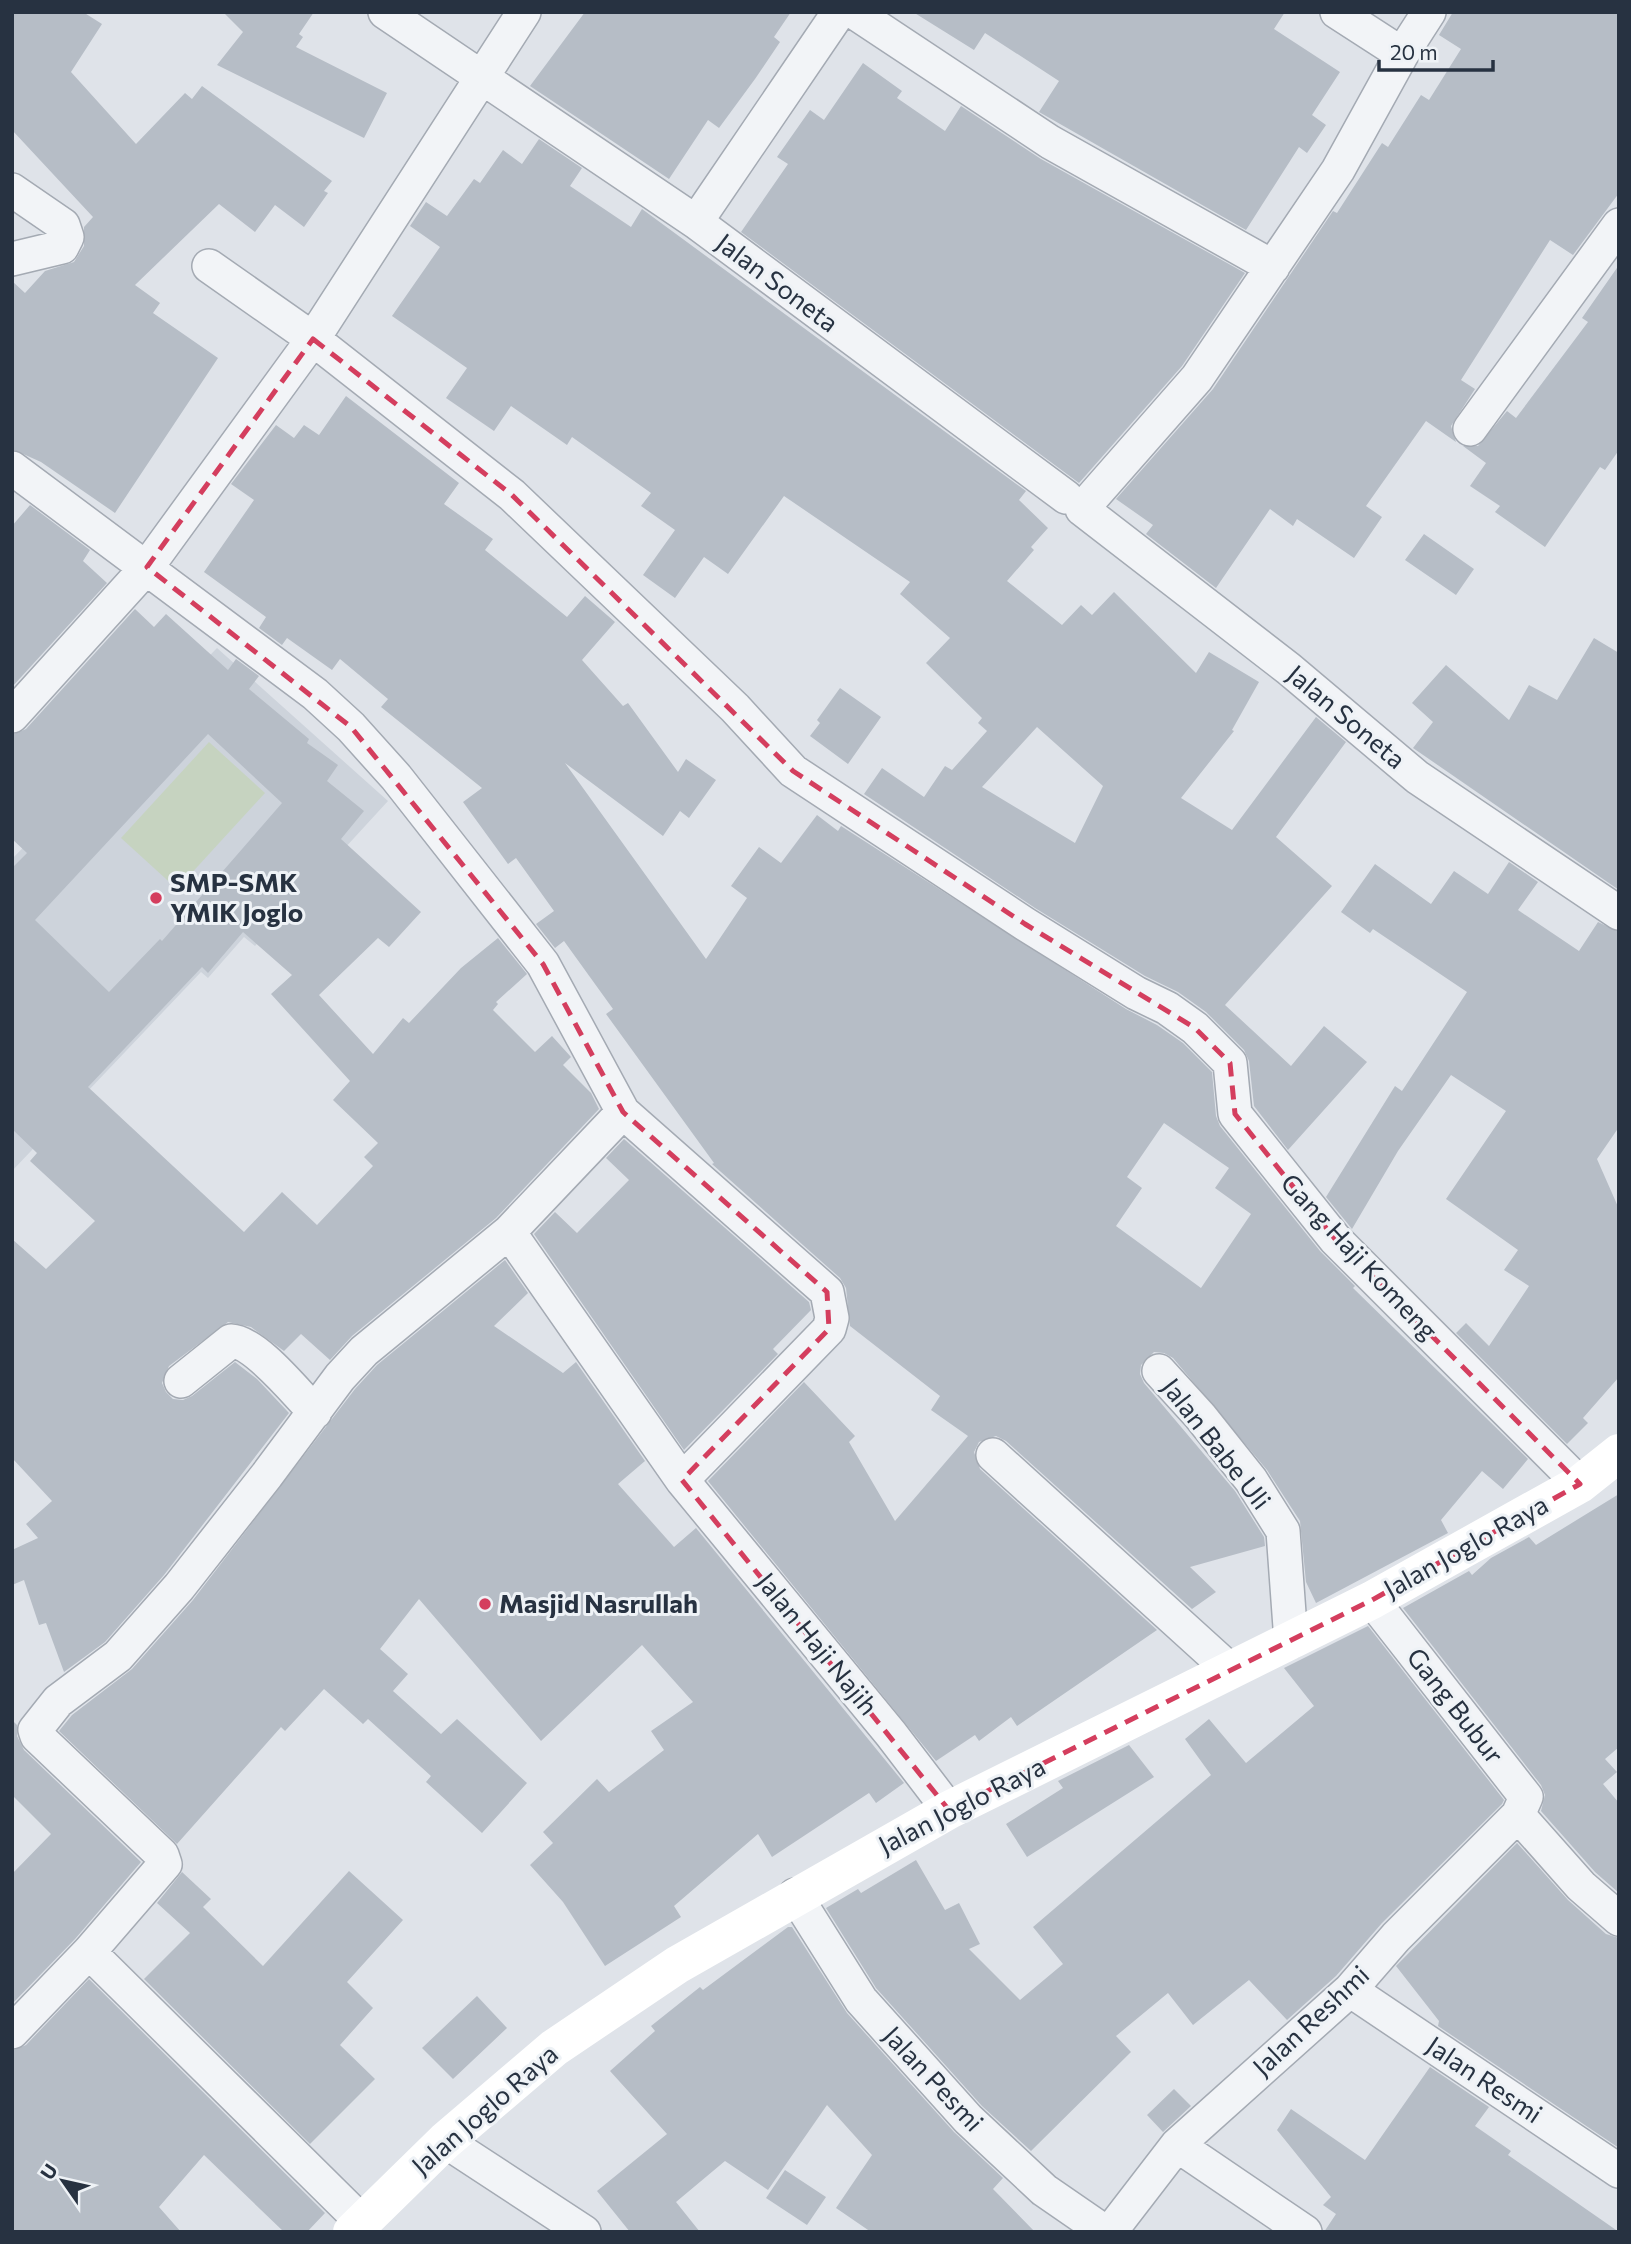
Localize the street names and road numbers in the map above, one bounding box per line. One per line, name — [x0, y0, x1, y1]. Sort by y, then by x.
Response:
street label: Jalan Soneta — [711, 226, 845, 338]
street label: Jalan Soneta — [1282, 657, 1412, 774]
street label: Gang Haji Komeng — [1275, 1167, 1445, 1345]
street label: Jalan Babe Uli — [1156, 1371, 1278, 1515]
street label: Jalan Joglo Raya — [1378, 1488, 1553, 1604]
street label: Jalan Haji Najih — [751, 1566, 885, 1720]
street label: Gang Bubur — [1401, 1641, 1511, 1769]
street label: Jalan Joglo Raya — [873, 1749, 1050, 1860]
street label: Jalan Reshmi — [1245, 1958, 1375, 2082]
street label: Jalan Pesmi — [878, 2019, 990, 2137]
street label: Jalan Resmi — [1421, 2029, 1549, 2129]
street label: Jalan Joglo Raya — [405, 2037, 563, 2181]

